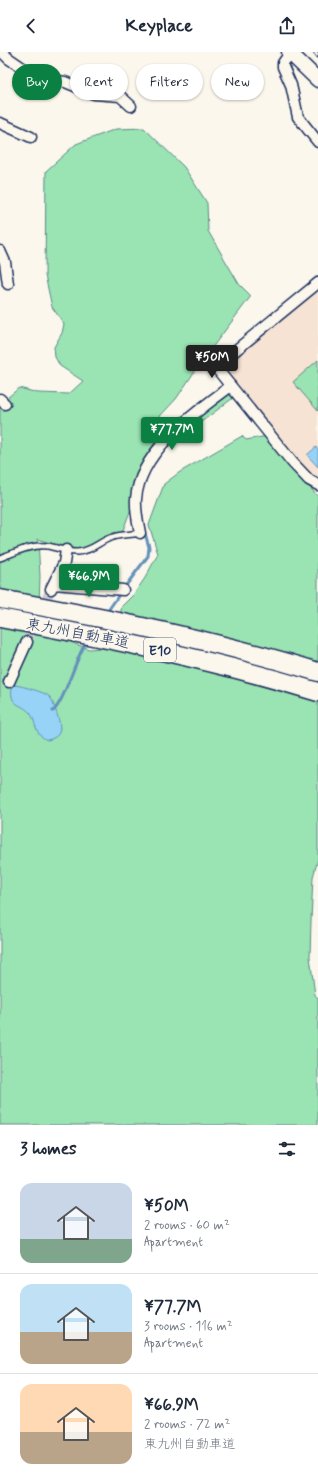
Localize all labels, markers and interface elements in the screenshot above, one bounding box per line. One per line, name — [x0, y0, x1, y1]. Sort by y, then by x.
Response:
text: Keyplace — [125, 14, 193, 38]
icon: back — [20, 15, 42, 37]
icon: share — [276, 15, 298, 37]
chip: Buy — [12, 64, 62, 100]
chip: Rent — [70, 64, 128, 100]
chip: Filters — [136, 64, 203, 100]
chip: New — [211, 64, 264, 100]
pin: ¥50M — [188, 345, 236, 379]
text: ¥50M — [195, 349, 229, 366]
pin: ¥77.7M — [139, 417, 205, 451]
text: ¥77.7M — [150, 421, 194, 438]
pin: ¥66.9M — [56, 564, 122, 598]
text: ¥66.9M — [68, 568, 110, 585]
street label: 東九州自動車道 — [24, 614, 131, 654]
road number: E10 — [144, 638, 176, 662]
text: 3 homes — [20, 1138, 77, 1160]
icon: filters — [276, 1138, 298, 1160]
text: ¥50M — [144, 1195, 189, 1217]
icon: home — [52, 1199, 100, 1247]
text: 2 rooms · 60 m² — [144, 1217, 230, 1234]
text: Apartment — [144, 1234, 203, 1251]
text: ¥77.7M — [144, 1296, 201, 1318]
icon: home — [52, 1300, 100, 1348]
text: 3 rooms · 116 m² — [144, 1318, 233, 1335]
text: Apartment — [144, 1335, 203, 1352]
text: ¥66.9M — [144, 1394, 199, 1416]
icon: home — [52, 1400, 100, 1448]
text: 2 rooms · 72 m² — [144, 1416, 230, 1433]
text: 東九州自動車道 — [144, 1436, 235, 1453]

